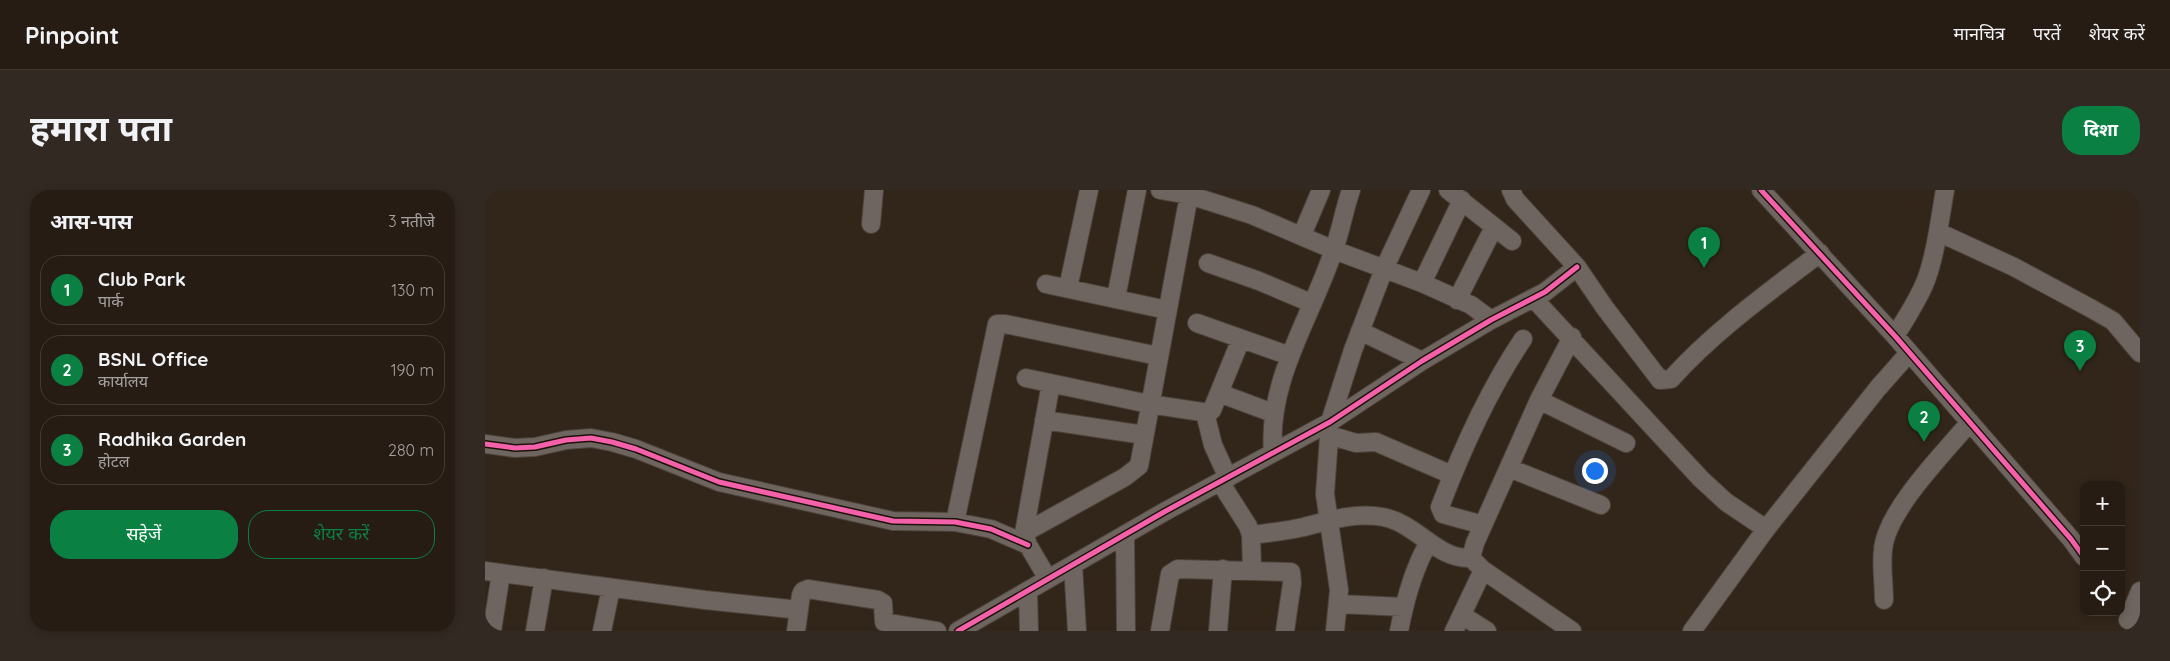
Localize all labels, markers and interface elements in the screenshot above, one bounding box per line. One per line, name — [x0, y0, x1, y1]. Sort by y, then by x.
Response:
text: Pinpoint — [25, 20, 119, 50]
text: मानचित्र — [1954, 22, 2005, 45]
text: परतें — [2033, 22, 2061, 45]
text: शेयर करें — [2089, 22, 2145, 45]
text: हमारा पता — [30, 106, 172, 150]
button: दिशा — [2062, 106, 2140, 155]
text: आस-पास — [50, 208, 132, 234]
text: 3 नतीजे — [388, 211, 435, 231]
pin: 1 — [1688, 227, 1720, 268]
text: Club Park — [98, 267, 186, 291]
text: 1 — [64, 280, 70, 300]
text: 130 m — [391, 280, 434, 300]
text: पार्क — [98, 291, 124, 311]
pin: 3 — [2064, 330, 2096, 371]
text: BSNL Office — [98, 347, 208, 371]
text: 2 — [62, 360, 72, 380]
text: 190 m — [391, 360, 434, 380]
text: कार्यालय — [98, 371, 148, 391]
pin: 2 — [1908, 401, 1940, 442]
text: Radhika Garden — [98, 427, 246, 451]
text: 3 — [63, 440, 71, 460]
text: 280 m — [388, 440, 434, 460]
text: होटल — [98, 451, 130, 471]
your location — [1582, 458, 1608, 484]
map controls — [2080, 481, 2125, 616]
button: + — [2080, 481, 2125, 526]
button: सहेजें — [50, 510, 238, 559]
button: शेयर करें — [248, 510, 435, 559]
button: − — [2080, 526, 2125, 571]
button: locate — [2080, 571, 2125, 616]

